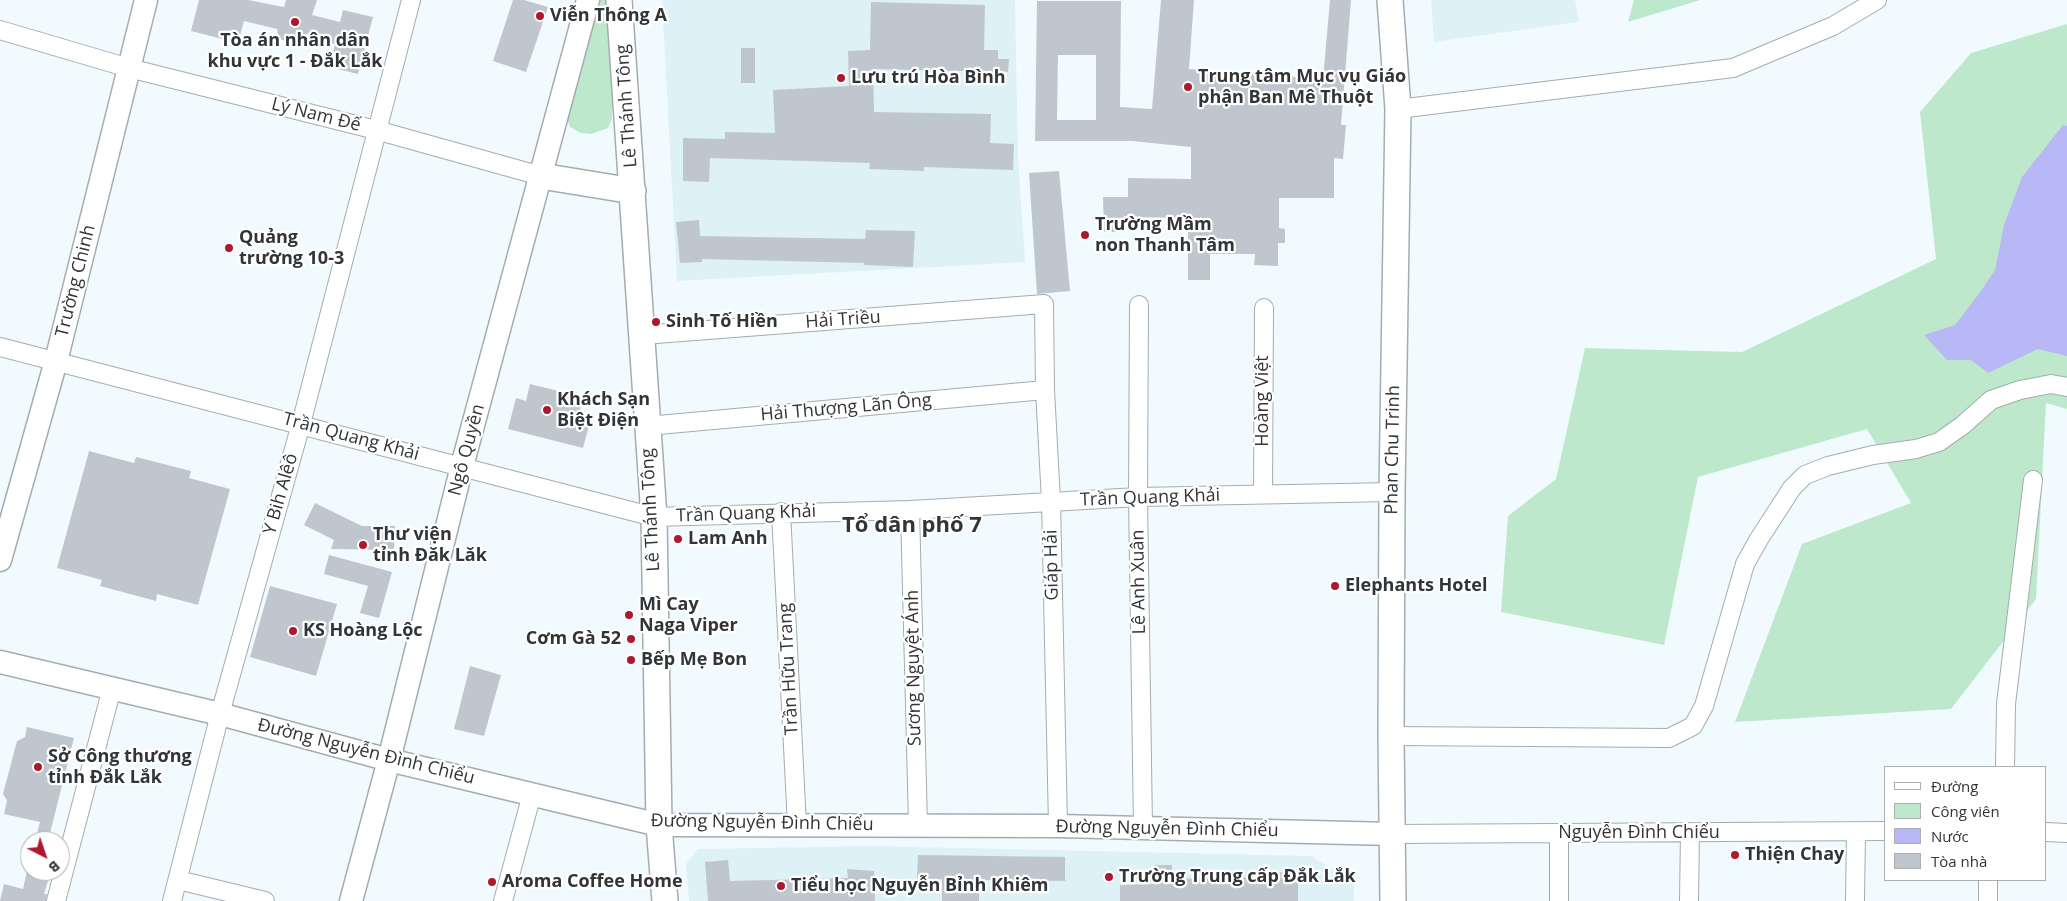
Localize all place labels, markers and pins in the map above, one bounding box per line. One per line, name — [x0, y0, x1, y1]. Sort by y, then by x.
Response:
place label: Viễn Thông A — [550, 5, 667, 27]
marker: Viễn Thông A — [534, 10, 546, 22]
marker: Tòa án nhân dân khu vực 1 - Đắk Lắk — [289, 16, 301, 28]
place label: Tòa án nhân dân khu vực 1 - Đắk Lắk — [207, 30, 383, 72]
place label: Trung tâm Mục vụ Giáo phận Ban Mê Thuột — [1198, 66, 1406, 108]
place label: Lưu trú Hòa Bình — [851, 67, 1006, 89]
marker: Lưu trú Hòa Bình — [835, 72, 847, 84]
marker: Trung tâm Mục vụ Giáo phận Ban Mê Thuột — [1182, 81, 1194, 93]
place label: Trường Mầm non Thanh Tâm — [1095, 214, 1235, 256]
place label: Quảng trường 10-3 — [239, 227, 344, 270]
marker: Trường Mầm non Thanh Tâm — [1079, 229, 1091, 241]
marker: Quảng trường 10-3 — [223, 242, 235, 254]
place label: Sinh Tố Hiền — [666, 311, 778, 333]
marker: Sinh Tố Hiền — [650, 316, 662, 328]
place label: Khách Sạn Biệt Điện — [557, 389, 650, 432]
marker: Khách Sạn Biệt Điện — [541, 404, 553, 416]
place label: Thư viện tỉnh Đăk Lăk — [373, 524, 487, 566]
place label: Lam Anh — [688, 528, 767, 550]
marker: Lam Anh — [672, 533, 684, 545]
marker: Thư viện tỉnh Đăk Lăk — [357, 539, 369, 551]
place label: Elephants Hotel — [1345, 575, 1487, 597]
marker: Elephants Hotel — [1329, 580, 1341, 592]
place label: Mì Cay Naga Viper — [639, 594, 738, 636]
marker: Mì Cay Naga Viper — [623, 609, 635, 621]
place label: KS Hoàng Lộc — [303, 620, 423, 642]
marker: KS Hoàng Lộc — [287, 625, 299, 637]
place label: Cơm Gà 52 — [526, 628, 621, 650]
marker: Cơm Gà 52 — [625, 633, 637, 645]
place label: Bếp Mẹ Bon — [641, 649, 747, 671]
marker: Bếp Mẹ Bon — [625, 654, 637, 666]
place label: Sở Công thương tỉnh Đắk Lắk — [48, 746, 192, 789]
marker: Sở Công thương tỉnh Đắk Lắk — [32, 761, 44, 773]
place label: Thiện Chay — [1745, 844, 1844, 866]
marker: Thiện Chay — [1729, 849, 1741, 861]
place label: Trường Trung cấp Đắk Lắk — [1119, 866, 1356, 888]
place label: Aroma Coffee Home — [502, 871, 683, 893]
marker: Trường Trung cấp Đắk Lắk — [1103, 871, 1115, 883]
place label: Tiểu học Nguyễn Bỉnh Khiêm — [791, 875, 1048, 897]
marker: Aroma Coffee Home — [486, 876, 498, 888]
marker: Tiểu học Nguyễn Bỉnh Khiêm — [775, 880, 787, 892]

